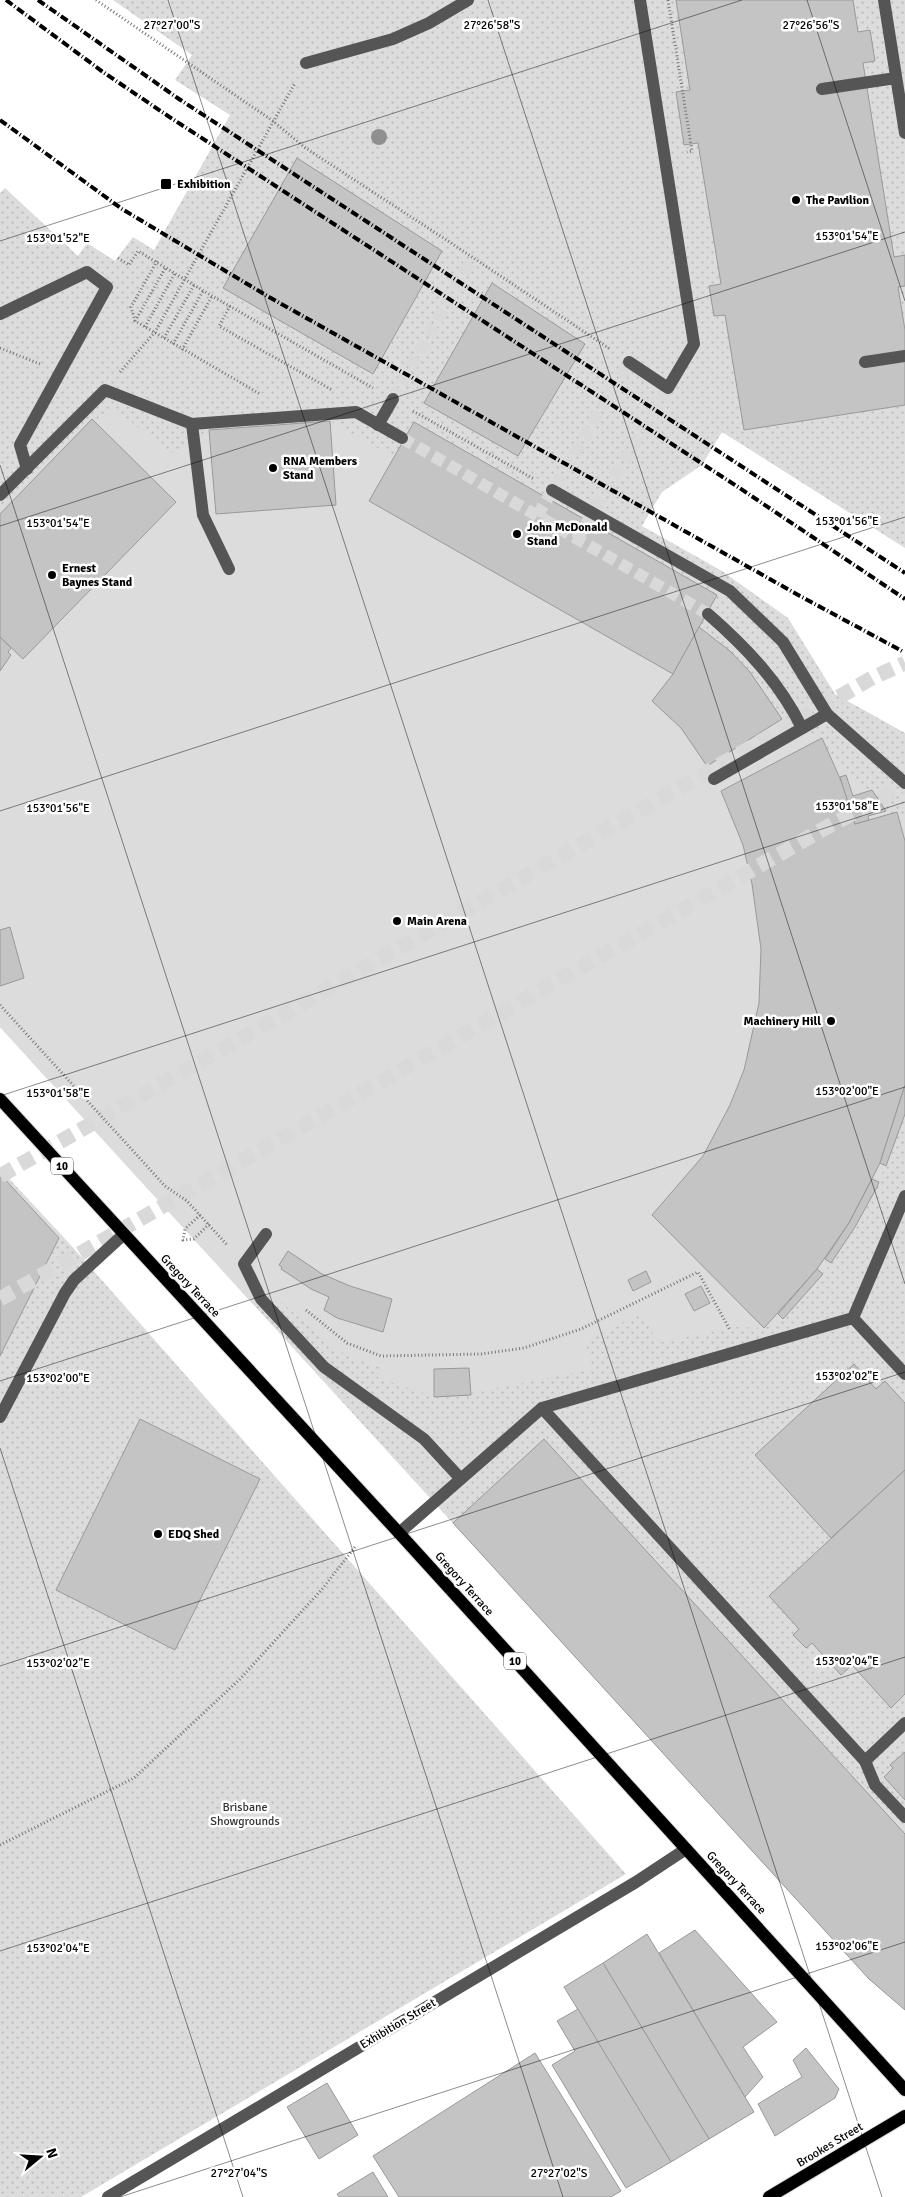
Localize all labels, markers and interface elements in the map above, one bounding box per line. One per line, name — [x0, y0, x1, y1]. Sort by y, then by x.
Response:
text: 27°27'00"S — [143, 18, 201, 33]
text: 27°26'58"S — [463, 18, 521, 33]
text: 27°26'56"S — [782, 18, 840, 33]
marker: Exhibition — [159, 177, 173, 191]
place label: Exhibition — [177, 177, 231, 192]
place label: The Pavilion — [806, 193, 870, 208]
marker: The Pavilion — [790, 194, 802, 206]
text: 153°01'54"E — [815, 229, 879, 244]
text: 153°01'52"E — [26, 231, 90, 246]
place label: RNA Members Stand — [283, 454, 358, 483]
marker: RNA Members Stand — [267, 462, 279, 474]
text: 153°01'56"E — [815, 514, 879, 529]
text: 153°01'54"E — [26, 516, 90, 531]
place label: John McDonald Stand — [527, 520, 608, 549]
marker: John McDonald Stand — [511, 528, 523, 540]
place label: Ernest Baynes Stand — [62, 561, 133, 590]
marker: Ernest Baynes Stand — [46, 569, 58, 581]
text: 153°01'58"E — [815, 799, 879, 814]
text: 153°01'56"E — [26, 801, 90, 816]
place label: Main Arena — [407, 914, 467, 929]
marker: Main Arena — [391, 915, 403, 927]
place label: Machinery Hill — [744, 1014, 821, 1029]
marker: Machinery Hill — [825, 1015, 837, 1027]
text: 153°02'00"E — [815, 1084, 879, 1099]
text: 153°01'58"E — [26, 1086, 90, 1101]
road number: 10 — [51, 1158, 73, 1174]
street label: Gregory Terrace — [157, 1251, 223, 1321]
text: 153°02'02"E — [815, 1369, 879, 1384]
text: 153°02'00"E — [26, 1371, 90, 1386]
place label: EDQ Shed — [168, 1527, 220, 1542]
marker: EDQ Shed — [152, 1528, 164, 1540]
street label: Gregory Terrace — [431, 1549, 497, 1619]
road number: 10 — [504, 1652, 526, 1670]
text: 153°02'04"E — [815, 1654, 879, 1669]
text: 153°02'02"E — [26, 1656, 90, 1671]
park label: Brisbane Showgrounds — [210, 1800, 280, 1829]
street label: Gregory Terrace — [703, 1848, 769, 1918]
text: 153°02'06"E — [815, 1939, 879, 1954]
text: 153°02'04"E — [26, 1941, 90, 1956]
street label: Exhibition Street — [357, 1995, 439, 2053]
street label: Brookes Street — [794, 2119, 866, 2171]
north arrow — [15, 2132, 65, 2182]
text: N — [42, 2146, 61, 2160]
text: 27°27'04"S — [210, 2166, 268, 2181]
text: 27°27'02"S — [530, 2166, 588, 2181]

